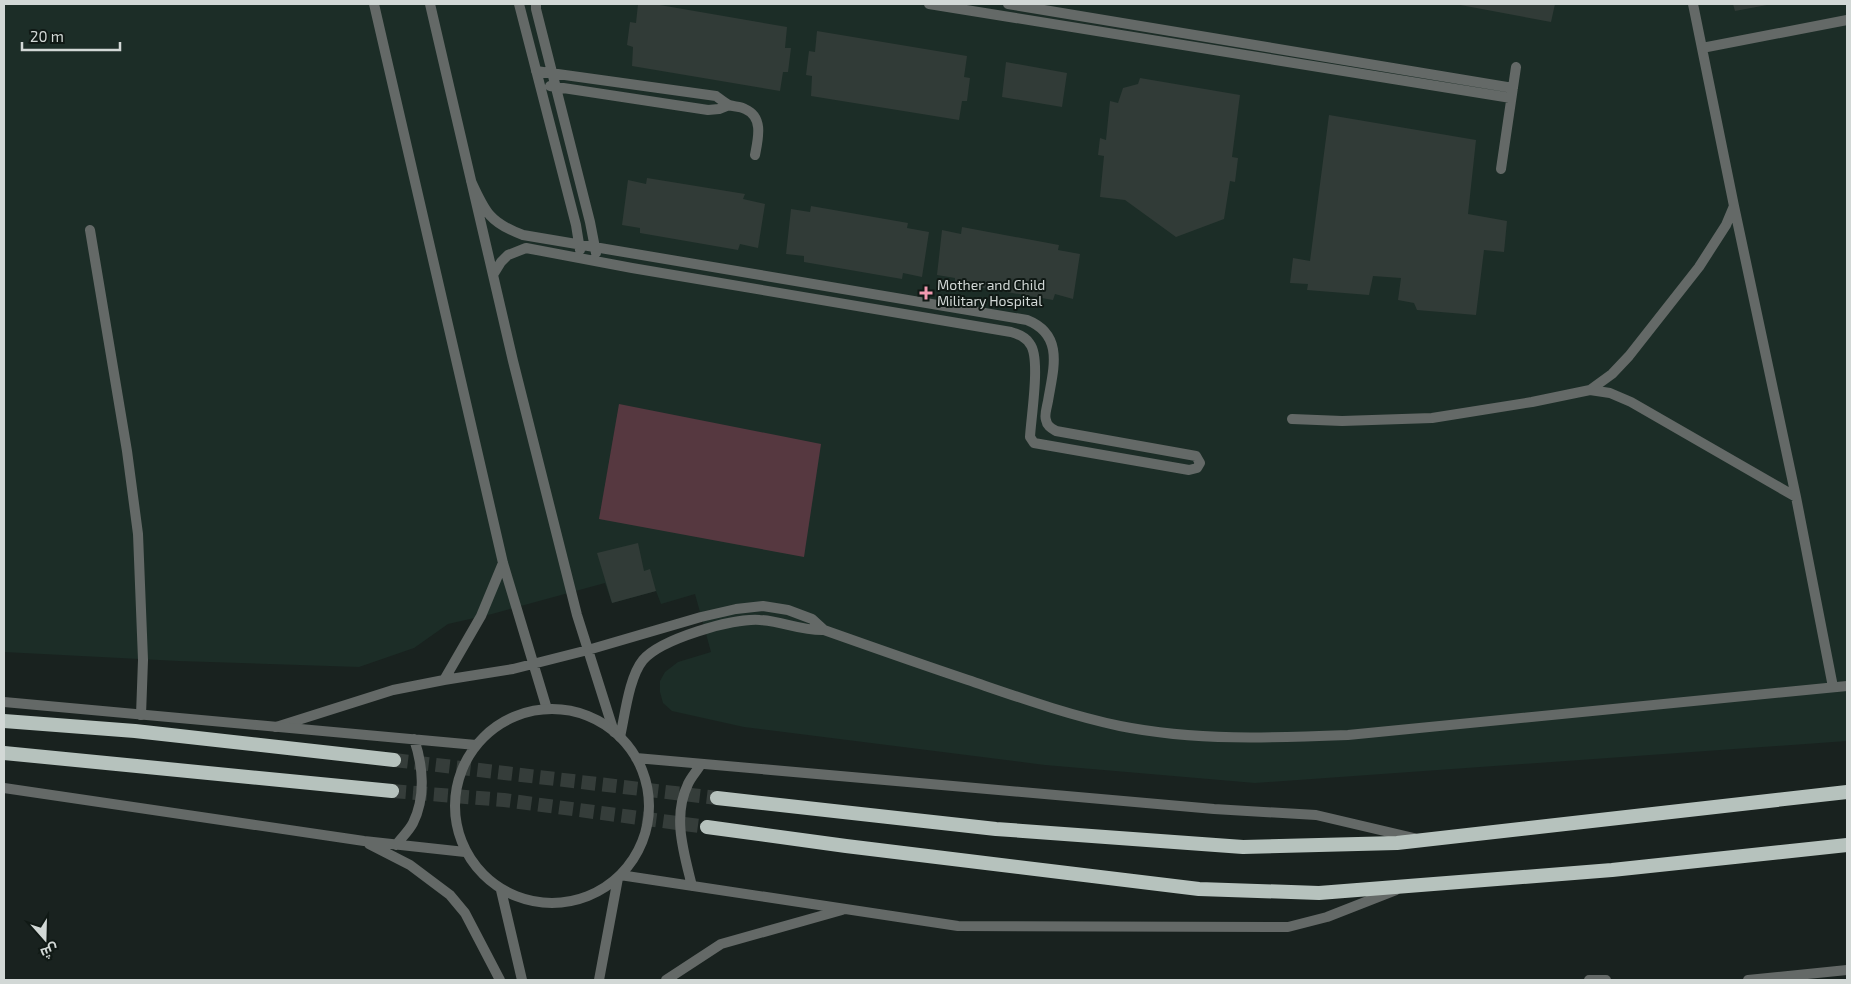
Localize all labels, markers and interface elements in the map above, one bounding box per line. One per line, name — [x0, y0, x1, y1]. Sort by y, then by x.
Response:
scale bar — [22, 20, 120, 52]
text: 20 m — [30, 27, 64, 45]
place label: Mother and Child Military Hospital — [937, 276, 1045, 309]
marker: Mother and Child Military Hospital — [919, 286, 933, 300]
north arrow — [20, 914, 70, 964]
text: ش — [38, 940, 61, 963]

